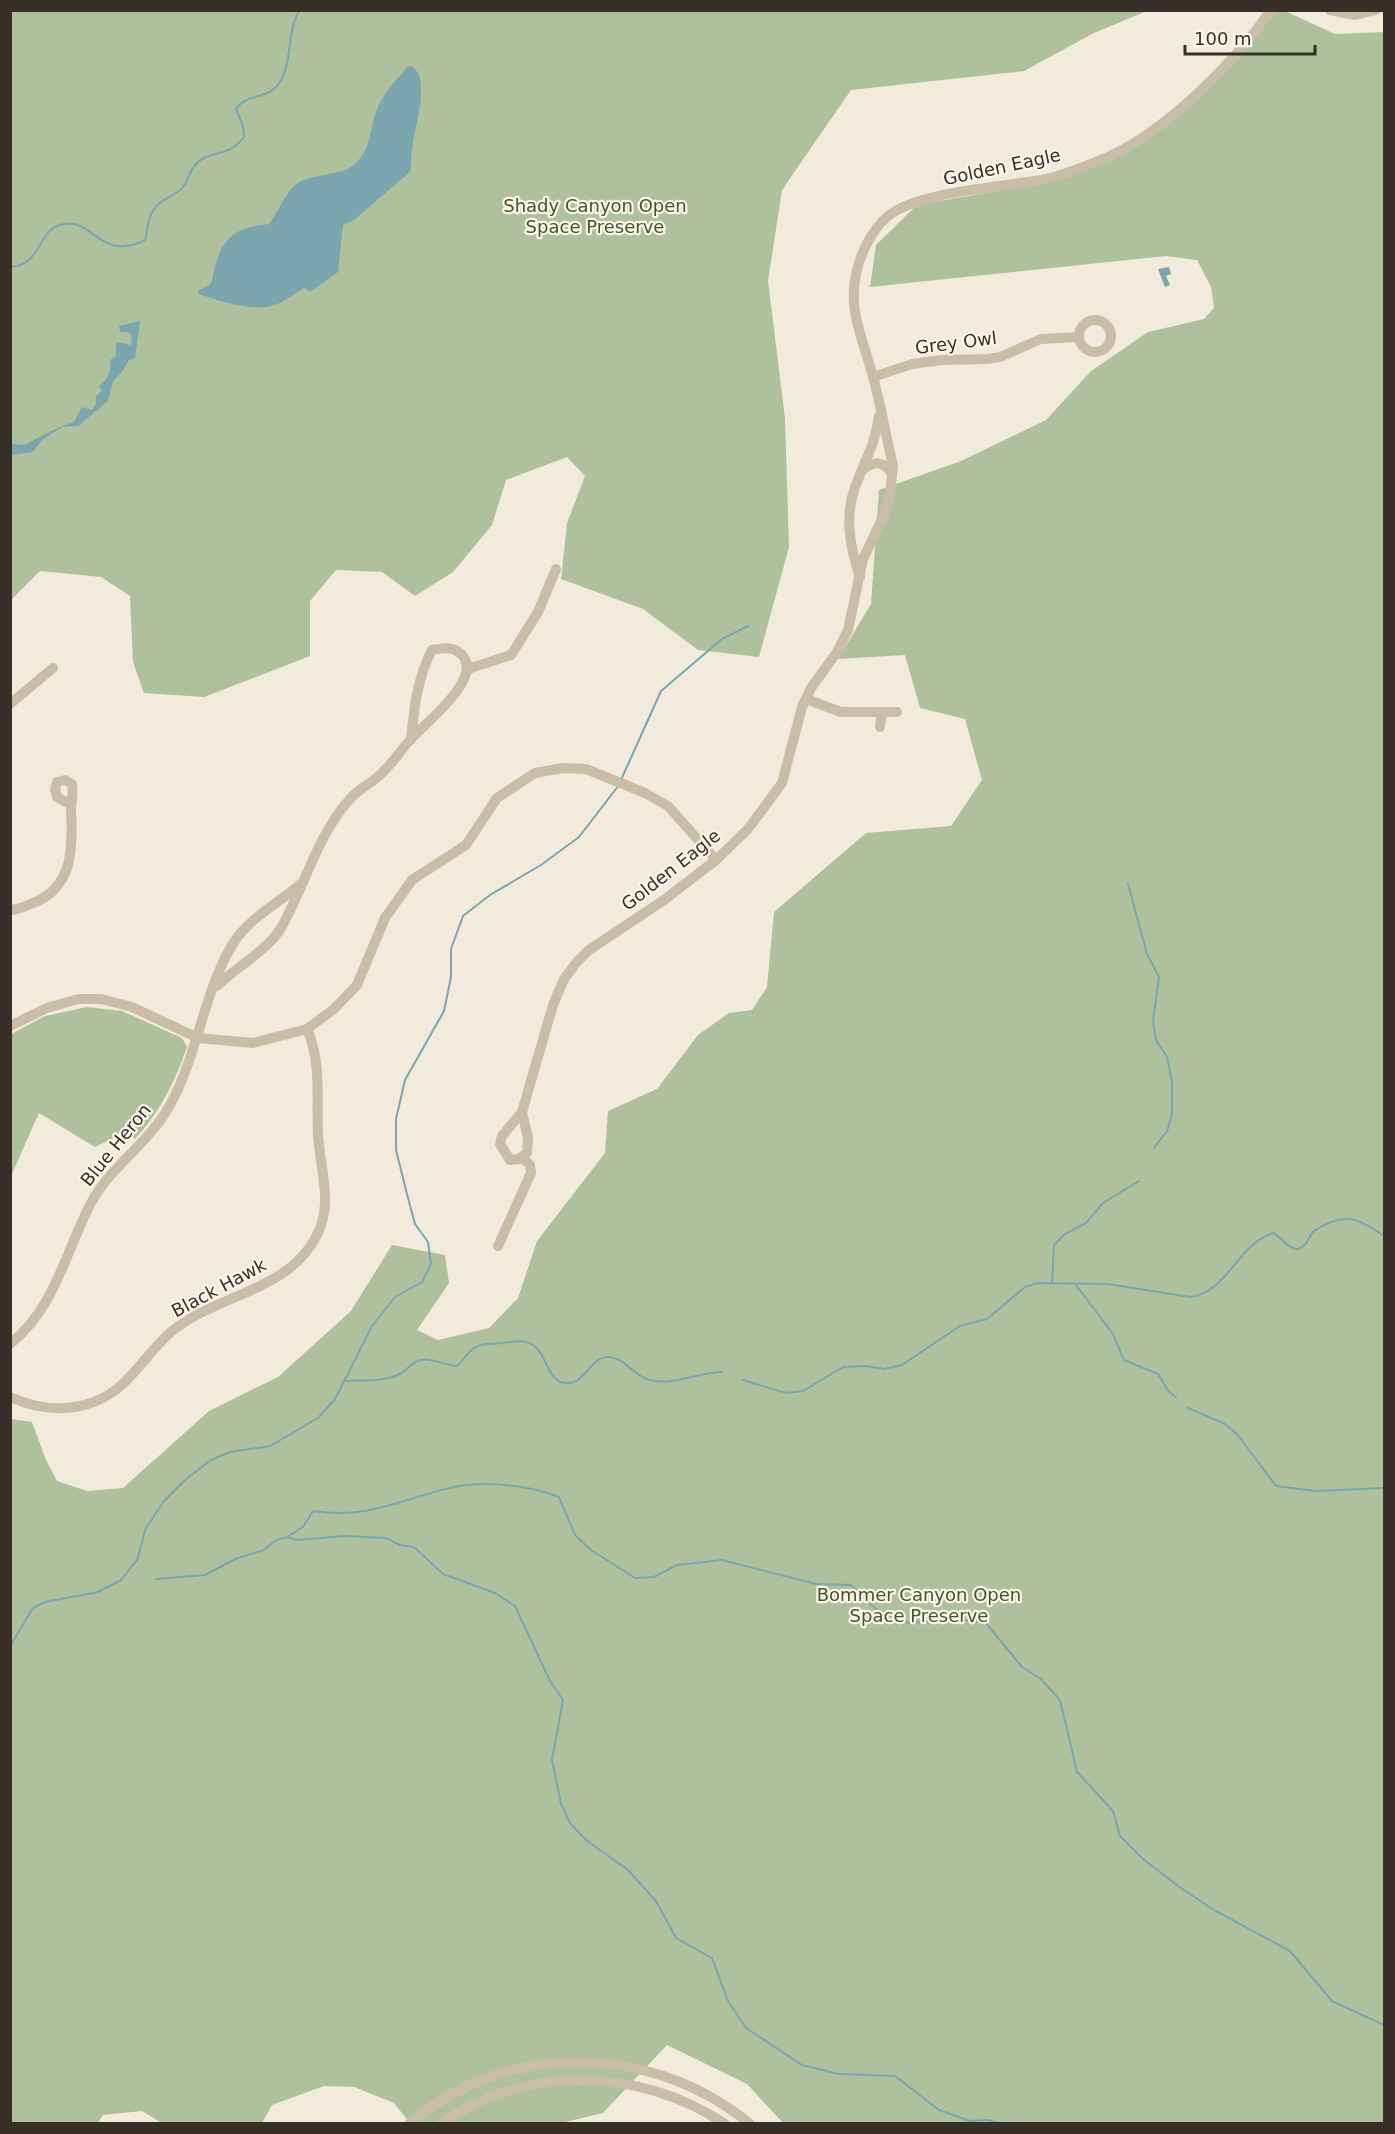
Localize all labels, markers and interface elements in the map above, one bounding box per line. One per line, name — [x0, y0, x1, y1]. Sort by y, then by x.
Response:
scale bar — [1185, 18, 1316, 56]
text: 100 m — [1194, 28, 1252, 49]
street label: Golden Eagle — [941, 144, 1063, 189]
park label: Shady Canyon Open Space Preserve — [503, 195, 687, 237]
street label: Grey Owl — [914, 327, 998, 358]
street label: Golden Eagle — [617, 825, 724, 915]
street label: Blue Heron — [76, 1099, 155, 1190]
street label: Black Hawk — [168, 1254, 270, 1321]
park label: Bommer Canyon Open Space Preserve — [817, 1584, 1021, 1626]

